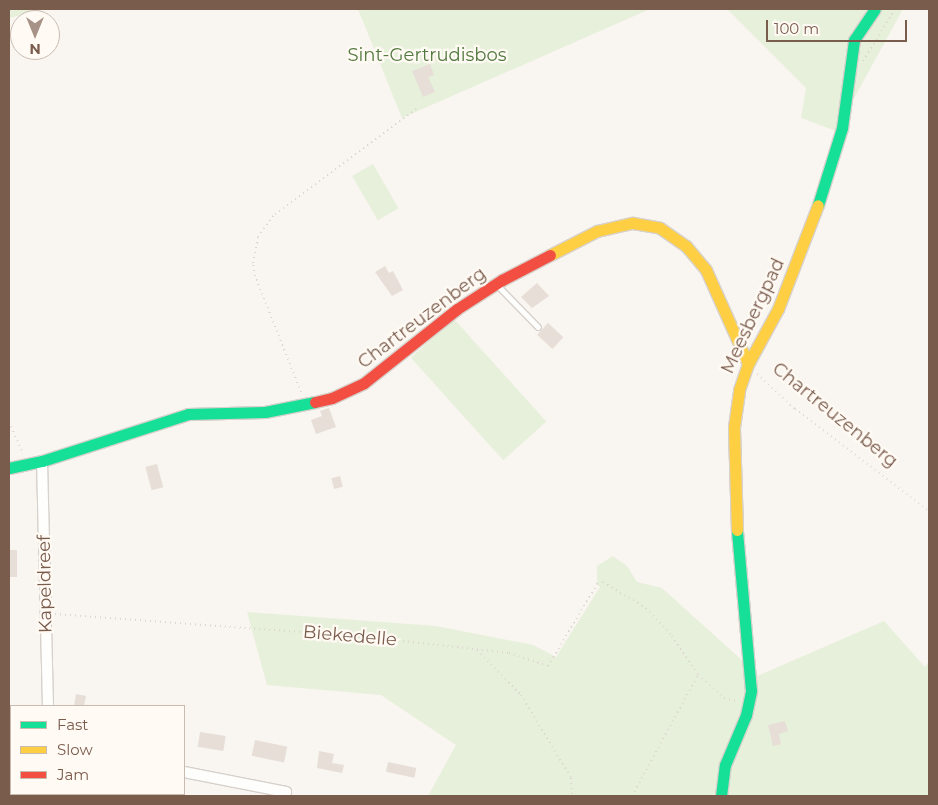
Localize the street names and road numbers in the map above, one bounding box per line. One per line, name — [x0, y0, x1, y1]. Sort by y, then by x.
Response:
street label: Meesbergpad — [717, 255, 789, 377]
street label: Chartreuzenberg — [354, 263, 490, 373]
street label: Chartreuzenberg — [768, 358, 902, 472]
street label: Kapeldreef — [33, 535, 57, 633]
street label: Biekedelle — [302, 621, 398, 651]

